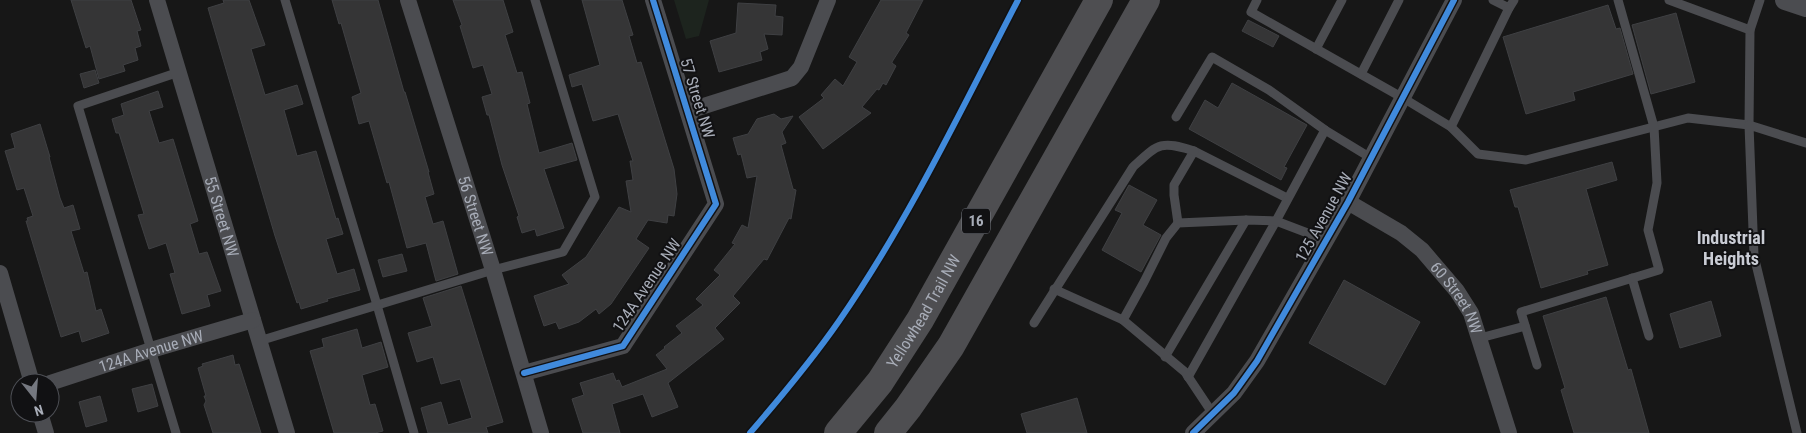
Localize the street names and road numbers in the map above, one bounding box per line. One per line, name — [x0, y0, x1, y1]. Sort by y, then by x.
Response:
street label: 57 Street NW — [676, 56, 719, 140]
street label: 125 Avenue NW — [1291, 169, 1356, 265]
street label: 56 Street NW — [454, 173, 497, 258]
street label: 55 Street NW — [201, 174, 243, 259]
road number: 16 — [962, 208, 990, 234]
street label: 124A Avenue NW — [608, 235, 685, 336]
street label: Yellowhead Trail NW — [883, 252, 965, 372]
street label: 60 Street NW — [1426, 258, 1486, 336]
street label: 124A Avenue NW — [96, 326, 206, 376]

